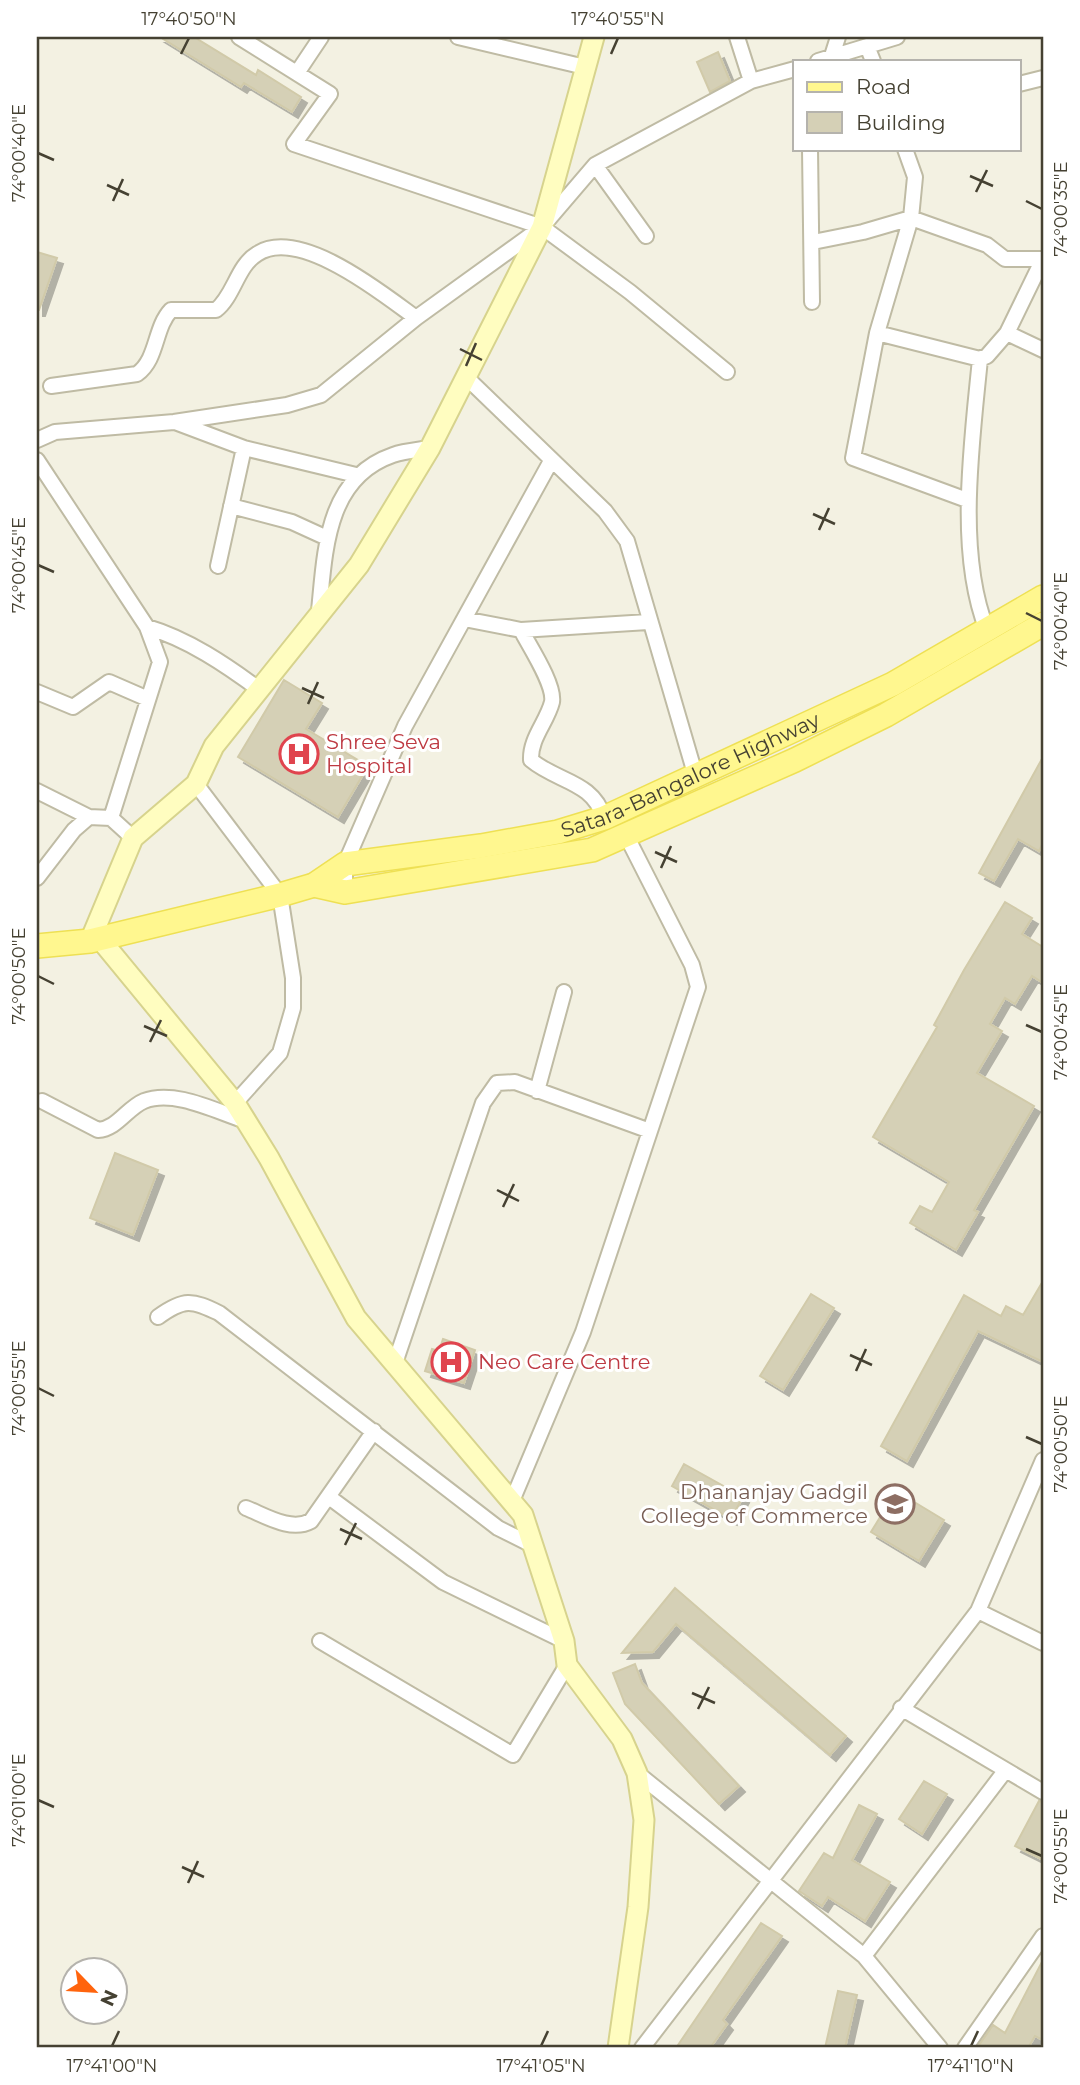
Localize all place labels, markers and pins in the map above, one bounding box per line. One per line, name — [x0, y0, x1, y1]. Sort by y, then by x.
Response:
place label: Shree Seva Hospital — [326, 729, 441, 778]
hospital icon: Shree Seva Hospital — [278, 733, 320, 775]
hospital icon: Neo Care Centre — [430, 1341, 472, 1383]
place label: Neo Care Centre — [478, 1349, 651, 1374]
place label: Dhananjay Gadgil College of Commerce — [641, 1479, 868, 1528]
school or university icon: Dhananjay Gadgil College of Commerce — [874, 1483, 916, 1525]

